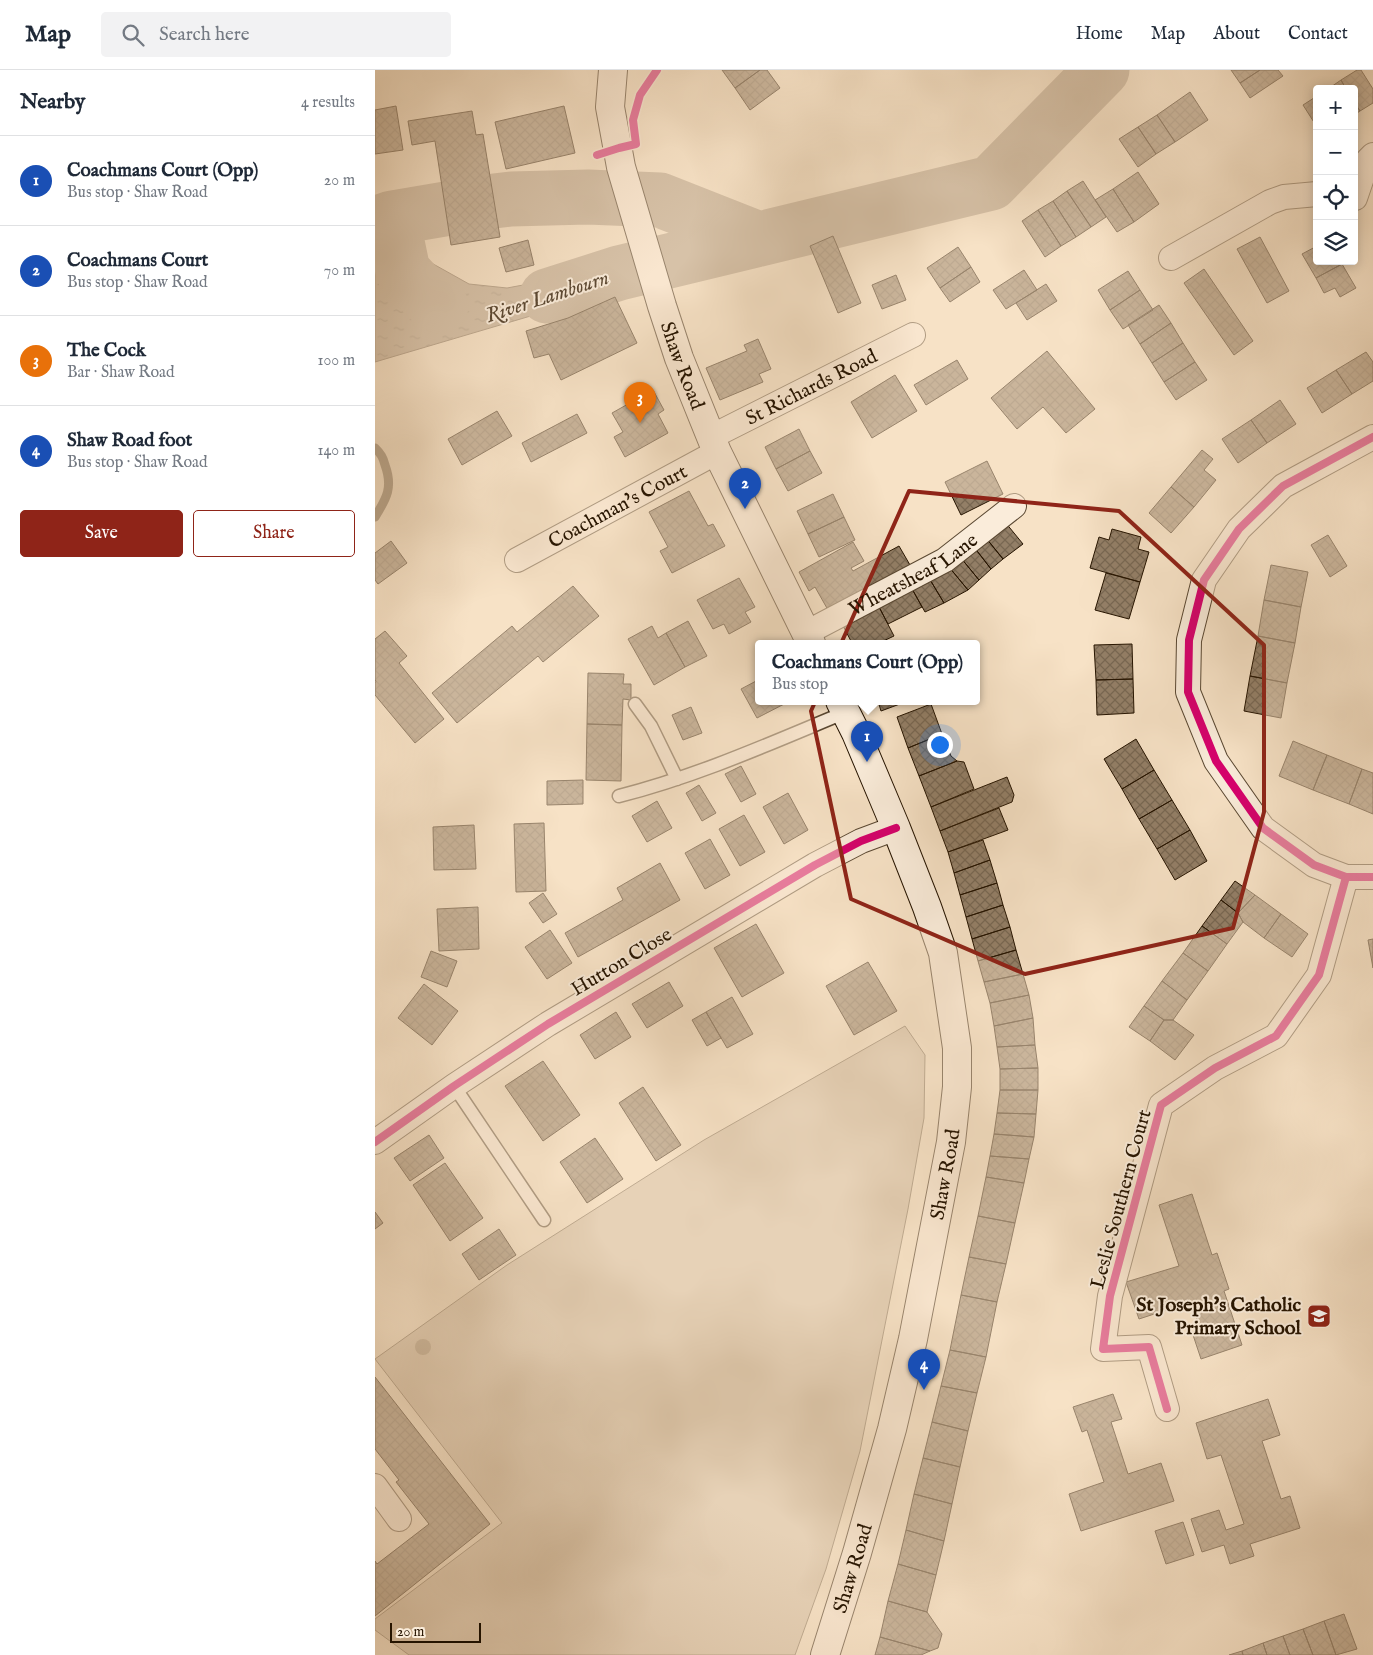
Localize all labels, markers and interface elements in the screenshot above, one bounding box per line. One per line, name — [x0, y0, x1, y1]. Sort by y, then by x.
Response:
search box — [101, 12, 451, 57]
text: Map — [25, 19, 71, 50]
icon: search — [119, 21, 147, 49]
text: Search here — [159, 23, 250, 47]
text: Home — [1076, 23, 1123, 46]
text: Map — [1151, 23, 1185, 46]
text: About — [1213, 23, 1260, 46]
text: Contact — [1288, 23, 1348, 46]
map controls — [1313, 85, 1358, 265]
button: + — [1313, 85, 1358, 130]
text: Nearby — [20, 89, 85, 116]
text: 4 results — [301, 93, 355, 113]
button: − — [1313, 130, 1358, 175]
text: Coachmans Court (Opp) — [67, 159, 258, 183]
text: 1 — [33, 171, 39, 191]
text: 20 m — [324, 171, 355, 191]
button: locate — [1313, 175, 1358, 220]
text: Bus stop · Shaw Road — [67, 183, 207, 203]
button: layers — [1313, 220, 1358, 265]
text: Coachmans Court — [67, 249, 208, 273]
text: 2 — [32, 261, 40, 281]
text: 70 m — [324, 261, 355, 281]
water label: River Lambourn — [482, 265, 613, 330]
text: Bus stop · Shaw Road — [67, 273, 207, 293]
street label: Shaw Road — [654, 319, 710, 414]
text: The Cock — [67, 339, 146, 363]
street label: St Richards Road — [742, 344, 882, 432]
text: 3 — [33, 351, 39, 371]
text: 100 m — [318, 351, 355, 371]
text: Bar · Shaw Road — [67, 363, 174, 383]
pin: 3 — [624, 382, 656, 423]
text: Shaw Road foot — [67, 429, 192, 453]
text: 4 — [32, 441, 40, 461]
text: 140 m — [317, 441, 355, 461]
text: Bus stop · Shaw Road — [67, 453, 207, 473]
street label: Coachman's Court — [544, 459, 692, 555]
pin: 2 — [729, 468, 761, 509]
button: Save — [20, 510, 183, 557]
button: Share — [193, 510, 355, 557]
street label: Wheatsheaf Lane — [845, 528, 983, 622]
popup — [755, 640, 980, 705]
text: Coachmans Court (Opp) — [772, 651, 963, 675]
text: Bus stop — [772, 675, 828, 695]
pin: 1 — [851, 721, 883, 762]
your location — [927, 732, 953, 758]
street label: Hutton Close — [567, 922, 677, 1002]
street label: Leslie Southern Court — [1085, 1107, 1157, 1292]
street label: Shaw Road — [925, 1127, 966, 1222]
place label: St Joseph's Catholic Primary School — [1136, 1293, 1302, 1341]
school or university icon: St Joseph's Catholic Primary School — [1306, 1303, 1332, 1329]
pin: 4 — [908, 1349, 940, 1390]
street label: Shaw Road — [828, 1521, 879, 1616]
scale bar — [390, 1620, 481, 1643]
text: 20 m — [397, 1623, 424, 1641]

